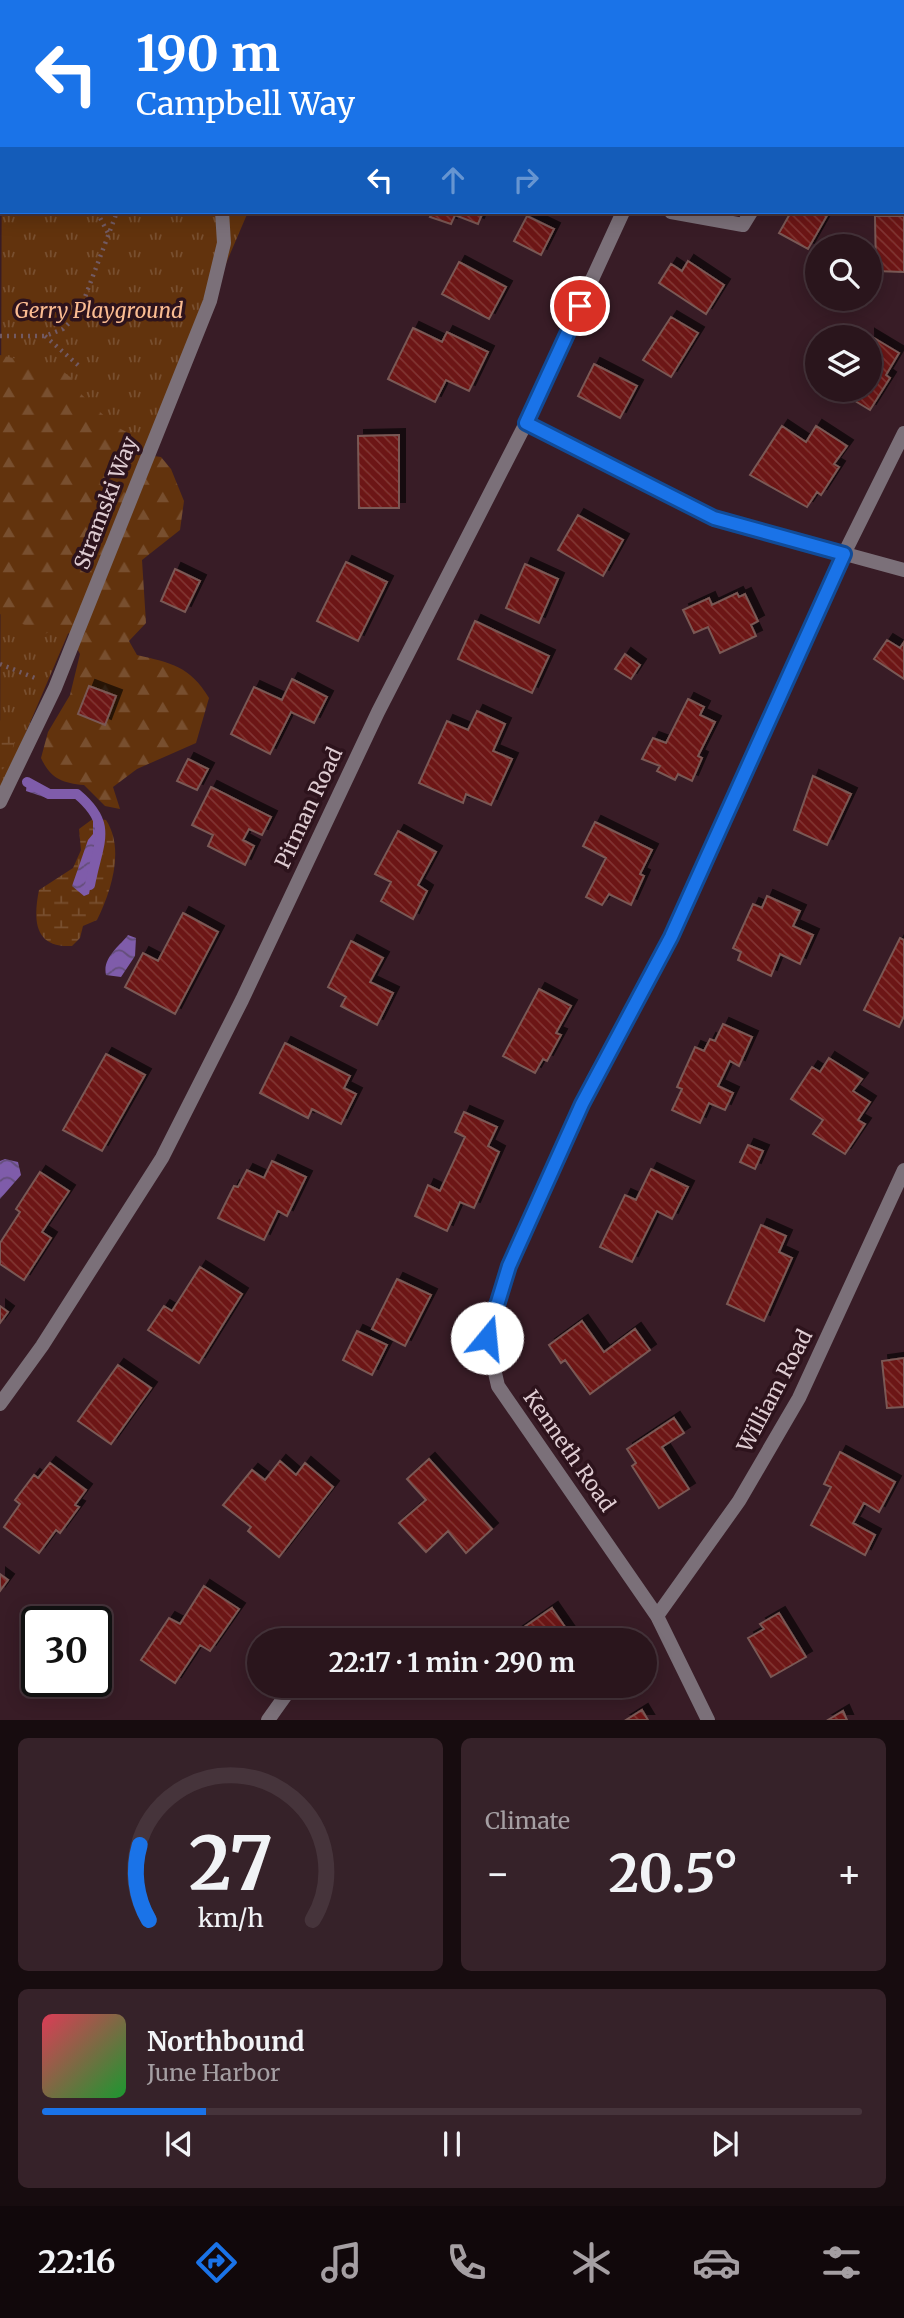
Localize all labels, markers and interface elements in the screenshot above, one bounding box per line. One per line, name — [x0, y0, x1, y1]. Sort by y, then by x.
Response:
text: 190 m — [136, 23, 280, 84]
icon: left — [21, 28, 112, 119]
text: Campbell Way — [136, 84, 355, 124]
icon: left — [361, 161, 399, 199]
icon: ahead — [434, 161, 472, 199]
icon: right — [507, 161, 545, 199]
map controls — [805, 234, 882, 402]
button: search — [805, 234, 882, 311]
pin — [550, 276, 610, 336]
icon: arrive — [561, 287, 599, 325]
park label: Gerry Playground — [15, 297, 183, 324]
button: layers — [805, 325, 882, 402]
street label: Stramski Way — [68, 432, 144, 573]
street label: Pitman Road — [269, 743, 348, 873]
position arrow — [450, 1301, 524, 1375]
street label: William Road — [730, 1324, 818, 1458]
street label: Kenneth Road — [518, 1385, 621, 1517]
speed limit sign: 30 — [21, 1606, 112, 1697]
text: 22:17 · 1 min · 290 m — [329, 1646, 575, 1679]
text: Climate — [485, 1806, 570, 1835]
text: 27 — [188, 1819, 273, 1911]
text: 20.5° — [609, 1841, 738, 1906]
text: − — [485, 1850, 510, 1897]
text: + — [837, 1850, 862, 1897]
text: km/h — [197, 1902, 264, 1934]
text: Northbound — [147, 2025, 305, 2058]
text: June Harbor — [147, 2058, 280, 2087]
icon: previous — [160, 2125, 198, 2163]
icon: pause — [433, 2125, 471, 2163]
icon: next — [706, 2125, 744, 2163]
icon: directions — [192, 2238, 241, 2287]
icon: music — [317, 2238, 366, 2287]
icon: phone — [442, 2238, 491, 2287]
icon: climate — [567, 2238, 616, 2287]
icon: car — [692, 2238, 741, 2287]
icon: filters — [817, 2238, 866, 2287]
text: 22:16 — [38, 2242, 116, 2282]

